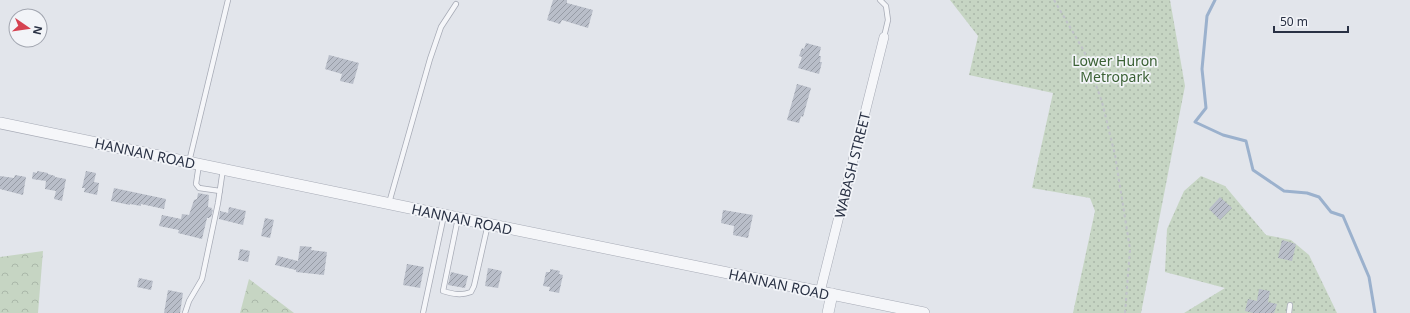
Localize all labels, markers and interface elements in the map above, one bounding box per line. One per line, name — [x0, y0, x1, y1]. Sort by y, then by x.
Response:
north arrow — [8, 8, 48, 48]
scale bar — [1274, 8, 1348, 34]
text: 50 m — [1280, 13, 1308, 30]
text: N — [30, 24, 47, 36]
park label: Lower Huron Metropark — [1072, 51, 1158, 86]
street label: WABASH STREET — [830, 110, 874, 220]
street label: HANNAN ROAD — [93, 133, 197, 173]
street label: HANNAN ROAD — [410, 199, 514, 239]
street label: HANNAN ROAD — [727, 264, 831, 304]

